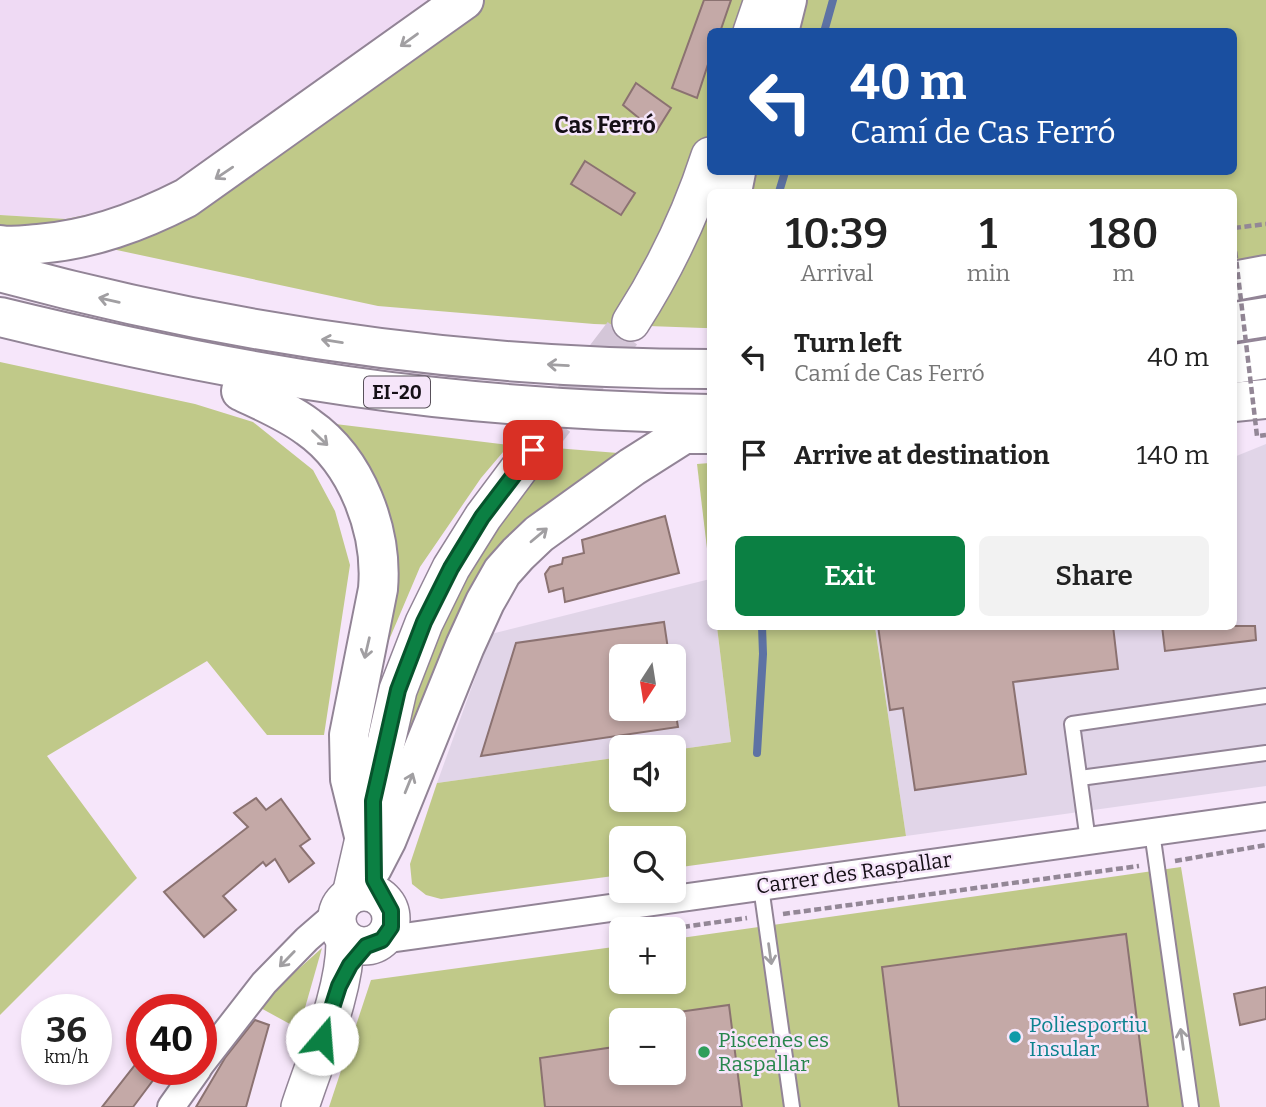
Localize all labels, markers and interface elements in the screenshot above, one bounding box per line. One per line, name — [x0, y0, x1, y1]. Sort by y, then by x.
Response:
one-way arrow — [400, 33, 419, 47]
text: 40 m — [850, 53, 967, 112]
icon: left — [735, 56, 826, 147]
district label: Cas Ferró — [554, 111, 656, 139]
text: Camí de Cas Ferró — [850, 113, 1116, 151]
one-way arrow — [215, 165, 234, 180]
text: 10:39 — [785, 209, 888, 259]
text: 1 — [980, 209, 997, 259]
text: 180 — [1089, 209, 1158, 259]
text: Arrival — [800, 259, 873, 287]
text: min — [967, 259, 1010, 287]
text: m — [1113, 259, 1135, 287]
one-way arrow — [98, 292, 121, 306]
text: Turn left — [794, 328, 902, 359]
one-way arrow — [321, 334, 344, 347]
icon: left — [735, 338, 773, 376]
text: 40 m — [1147, 342, 1209, 373]
one-way arrow — [547, 359, 570, 372]
text: Camí de Cas Ferró — [794, 359, 985, 387]
road number: EI-20 — [364, 376, 430, 408]
pin — [503, 420, 563, 480]
one-way arrow — [312, 430, 329, 447]
icon: arrive — [514, 431, 552, 469]
icon: arrive — [735, 436, 773, 474]
text: Arrive at destination — [794, 440, 1049, 471]
text: 140 m — [1137, 440, 1209, 471]
one-way arrow — [529, 527, 547, 543]
button: Exit — [735, 536, 965, 616]
button: Share — [979, 536, 1209, 616]
one-way arrow — [360, 636, 374, 659]
north arrow — [609, 644, 686, 721]
map controls — [609, 644, 686, 1085]
button: sound — [609, 735, 686, 812]
one-way arrow — [404, 773, 417, 794]
button: search — [609, 826, 686, 903]
street label: Carrer des Raspallar — [755, 846, 953, 900]
button: + — [609, 917, 686, 994]
one-way arrow — [764, 942, 777, 965]
one-way arrow — [279, 950, 296, 967]
speed limit sign: 40 — [126, 994, 217, 1085]
position arrow — [285, 1002, 359, 1076]
button: − — [609, 1008, 686, 1085]
text: 36 — [46, 1009, 87, 1051]
place label: Poliesportiu Insular — [1029, 1012, 1148, 1062]
place label: Piscenes es Raspallar — [718, 1027, 829, 1077]
marker: Poliesportiu Insular — [1007, 1029, 1023, 1045]
one-way arrow — [1175, 1029, 1188, 1051]
marker: Piscenes es Raspallar — [696, 1044, 712, 1060]
text: km/h — [44, 1046, 89, 1068]

